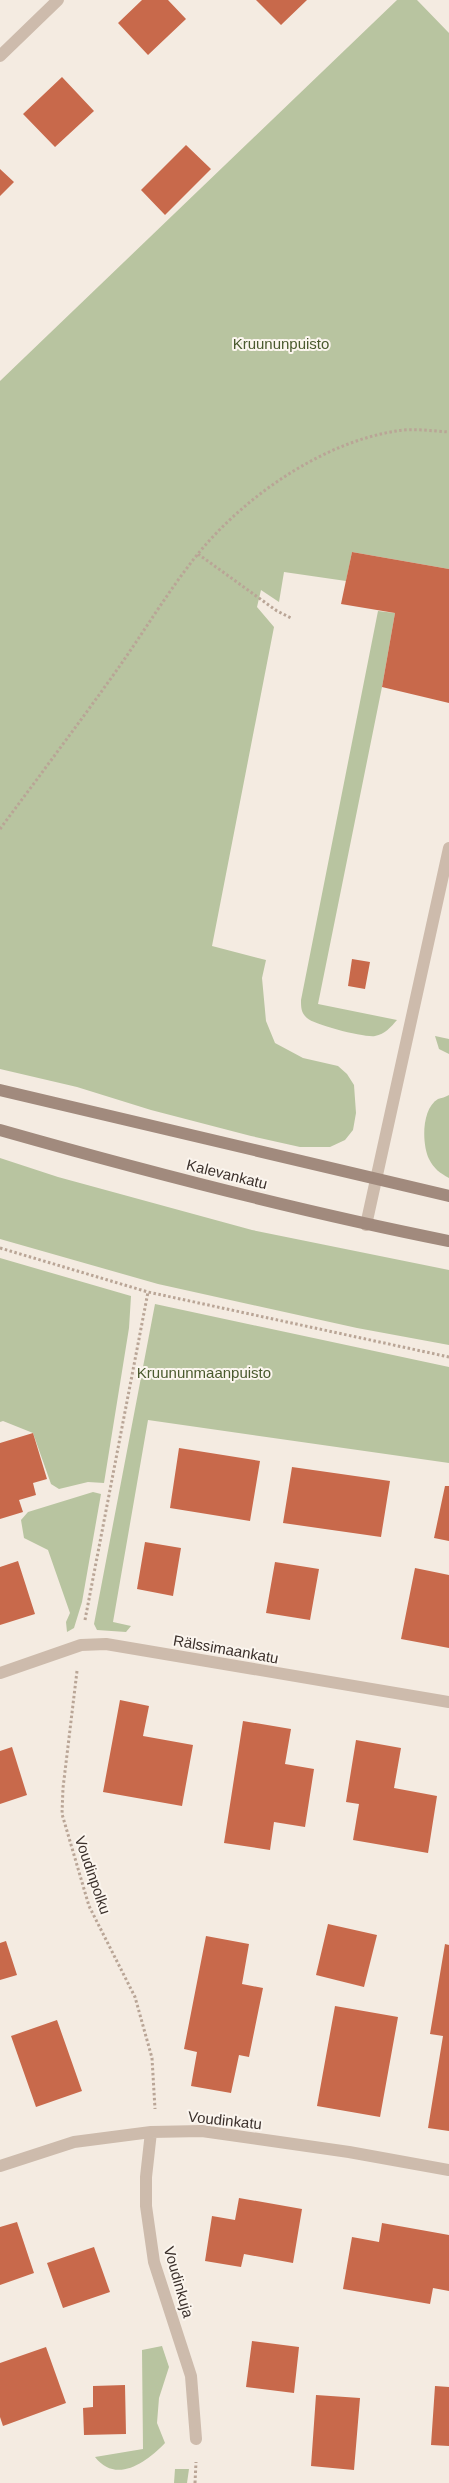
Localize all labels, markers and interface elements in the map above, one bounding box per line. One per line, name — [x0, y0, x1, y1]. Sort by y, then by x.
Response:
park label: Kruununpuisto — [233, 335, 329, 352]
street label: Kalevankatu — [185, 1156, 269, 1192]
park label: Kruununmaanpuisto — [137, 1364, 271, 1381]
street label: Rälssimaankatu — [172, 1631, 280, 1667]
street label: Voudinpolku — [72, 1834, 114, 1916]
street label: Voudinkatu — [187, 2108, 263, 2132]
street label: Voudinkuja — [161, 2244, 197, 2320]

